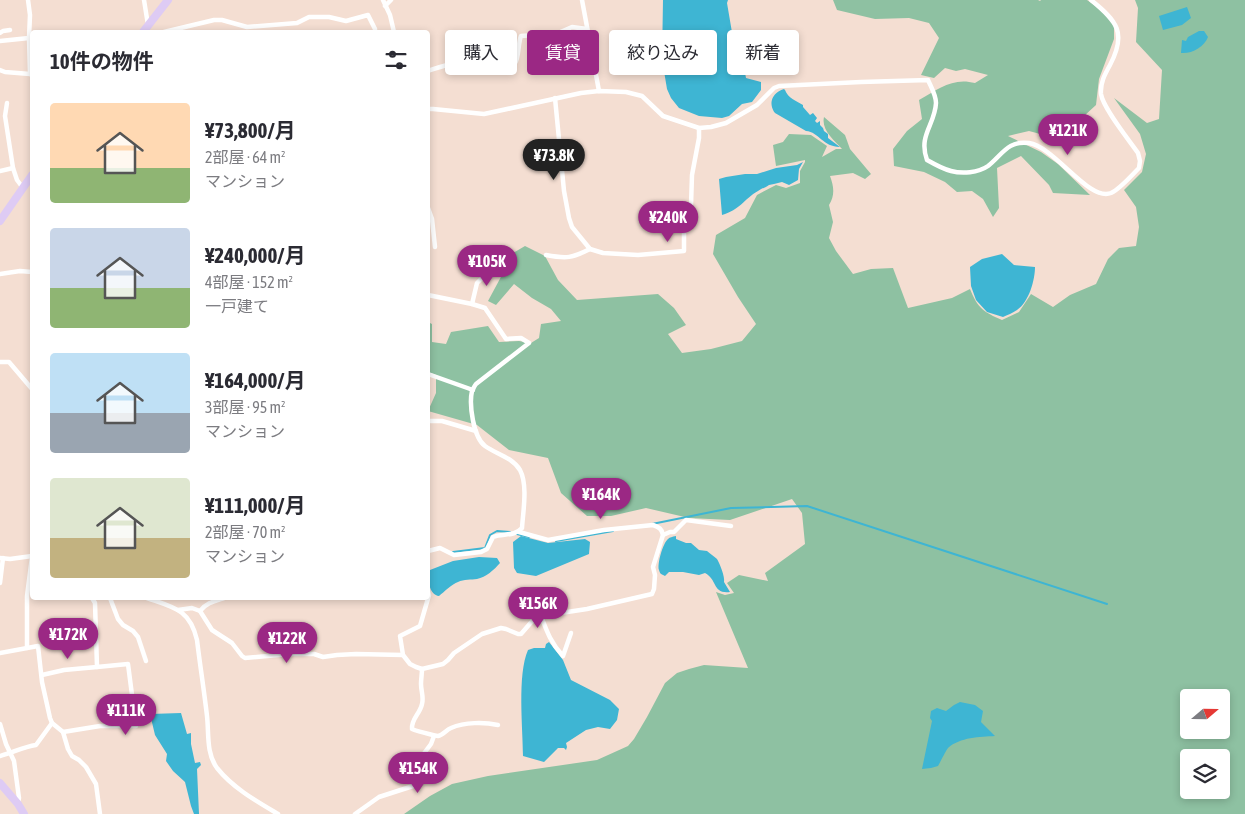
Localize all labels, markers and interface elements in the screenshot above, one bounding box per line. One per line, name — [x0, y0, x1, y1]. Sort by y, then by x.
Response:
chip: 購入 — [445, 30, 517, 75]
chip: 賃貸 — [527, 30, 599, 75]
chip: 絞り込み — [609, 30, 717, 75]
chip: 新着 — [727, 30, 799, 75]
icon: filters — [382, 46, 410, 74]
text: 10件の物件 — [50, 49, 154, 73]
pin: ¥121K — [1033, 114, 1103, 156]
text: ¥73,800/月 — [205, 118, 296, 142]
text: ¥121K — [1049, 121, 1087, 139]
icon: home — [90, 123, 150, 183]
pin: ¥73.8K — [513, 138, 595, 181]
text: ¥73.8K — [534, 146, 574, 164]
text: 2部屋 · 64 m² — [205, 148, 286, 166]
text: マンション — [205, 172, 285, 190]
pin: ¥240K — [633, 200, 703, 243]
text: ¥240K — [649, 208, 687, 226]
text: ¥240,000/月 — [205, 243, 305, 267]
pin: ¥105K — [452, 244, 522, 287]
icon: home — [90, 248, 150, 308]
text: ¥105K — [468, 252, 506, 270]
text: 4部屋 · 152 m² — [205, 273, 293, 291]
text: 一戸建て — [205, 297, 269, 315]
text: ¥164,000/月 — [205, 368, 305, 392]
icon: home — [90, 373, 150, 433]
text: 3部屋 · 95 m² — [205, 398, 286, 416]
text: マンション — [205, 422, 285, 440]
pin: ¥164K — [566, 478, 636, 520]
text: ¥164K — [582, 485, 620, 503]
text: ¥111,000/月 — [205, 493, 305, 517]
icon: home — [90, 498, 150, 558]
text: 2部屋 · 70 m² — [205, 523, 286, 541]
text: マンション — [205, 547, 285, 565]
pin: ¥156K — [503, 586, 573, 629]
text: ¥156K — [519, 594, 557, 612]
pin: ¥172K — [33, 618, 103, 660]
pin: ¥122K — [252, 622, 322, 664]
text: ¥172K — [49, 625, 87, 643]
text: ¥122K — [268, 629, 306, 647]
north arrow — [1180, 689, 1230, 739]
map controls — [1180, 689, 1230, 799]
pin: ¥111K — [91, 694, 161, 736]
text: ¥111K — [107, 701, 145, 719]
button: layers — [1180, 749, 1230, 799]
pin: ¥154K — [383, 752, 453, 794]
text: ¥154K — [399, 759, 437, 777]

